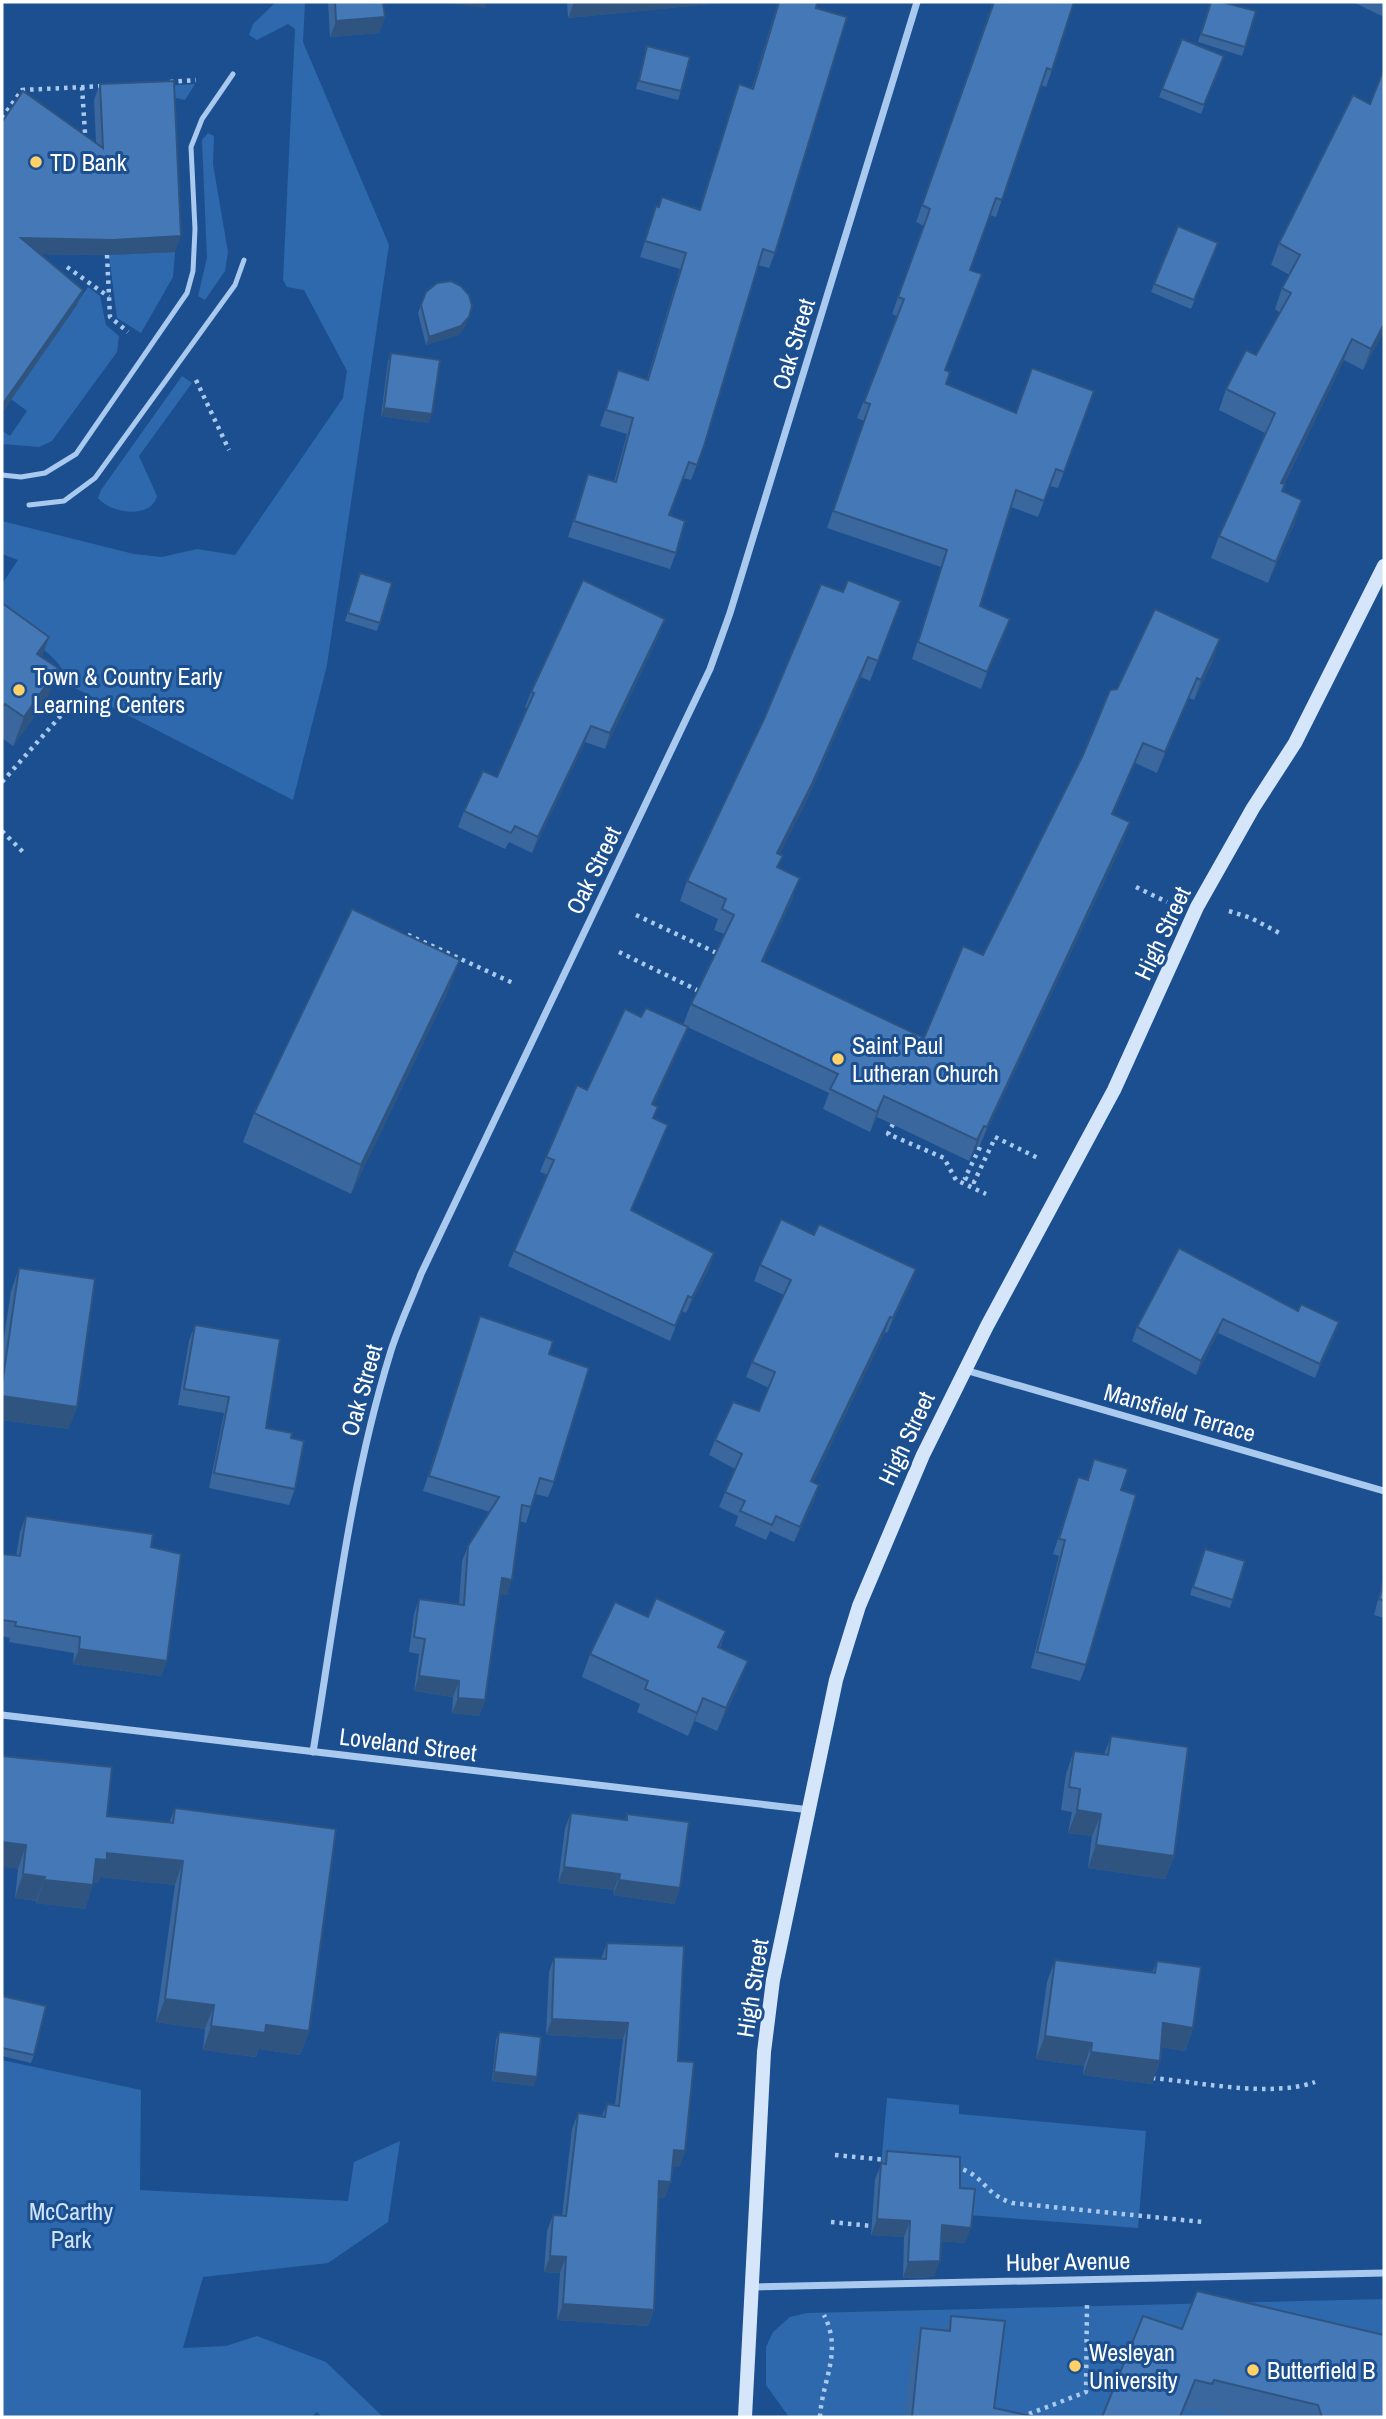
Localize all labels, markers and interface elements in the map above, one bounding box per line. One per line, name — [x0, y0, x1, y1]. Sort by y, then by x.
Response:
place label: TD Bank — [50, 146, 127, 178]
marker: TD Bank — [28, 154, 44, 170]
street label: Oak Street — [764, 294, 822, 394]
place label: Town & Country Early Learning Centers — [33, 660, 222, 720]
marker: Town & Country Early Learning Centers — [11, 682, 27, 698]
street label: Oak Street — [558, 820, 628, 919]
street label: High Street — [1126, 881, 1198, 985]
place label: Saint Paul Lutheran Church — [852, 1029, 999, 1089]
marker: Saint Paul Lutheran Church — [830, 1051, 846, 1067]
street label: Oak Street — [333, 1340, 389, 1440]
street label: Mansfield Terrace — [1101, 1375, 1259, 1449]
street label: High Street — [870, 1386, 942, 1490]
street label: Loveland Street — [338, 1720, 479, 1768]
street label: High Street — [728, 1936, 776, 2040]
park label: McCarthy Park — [29, 2195, 113, 2255]
street label: Huber Avenue — [1006, 2244, 1130, 2278]
place label: Wesleyan University — [1089, 2336, 1178, 2396]
place label: Butterfield B — [1267, 2354, 1375, 2386]
marker: Wesleyan University — [1067, 2358, 1083, 2374]
marker: Butterfield B — [1245, 2362, 1261, 2378]

